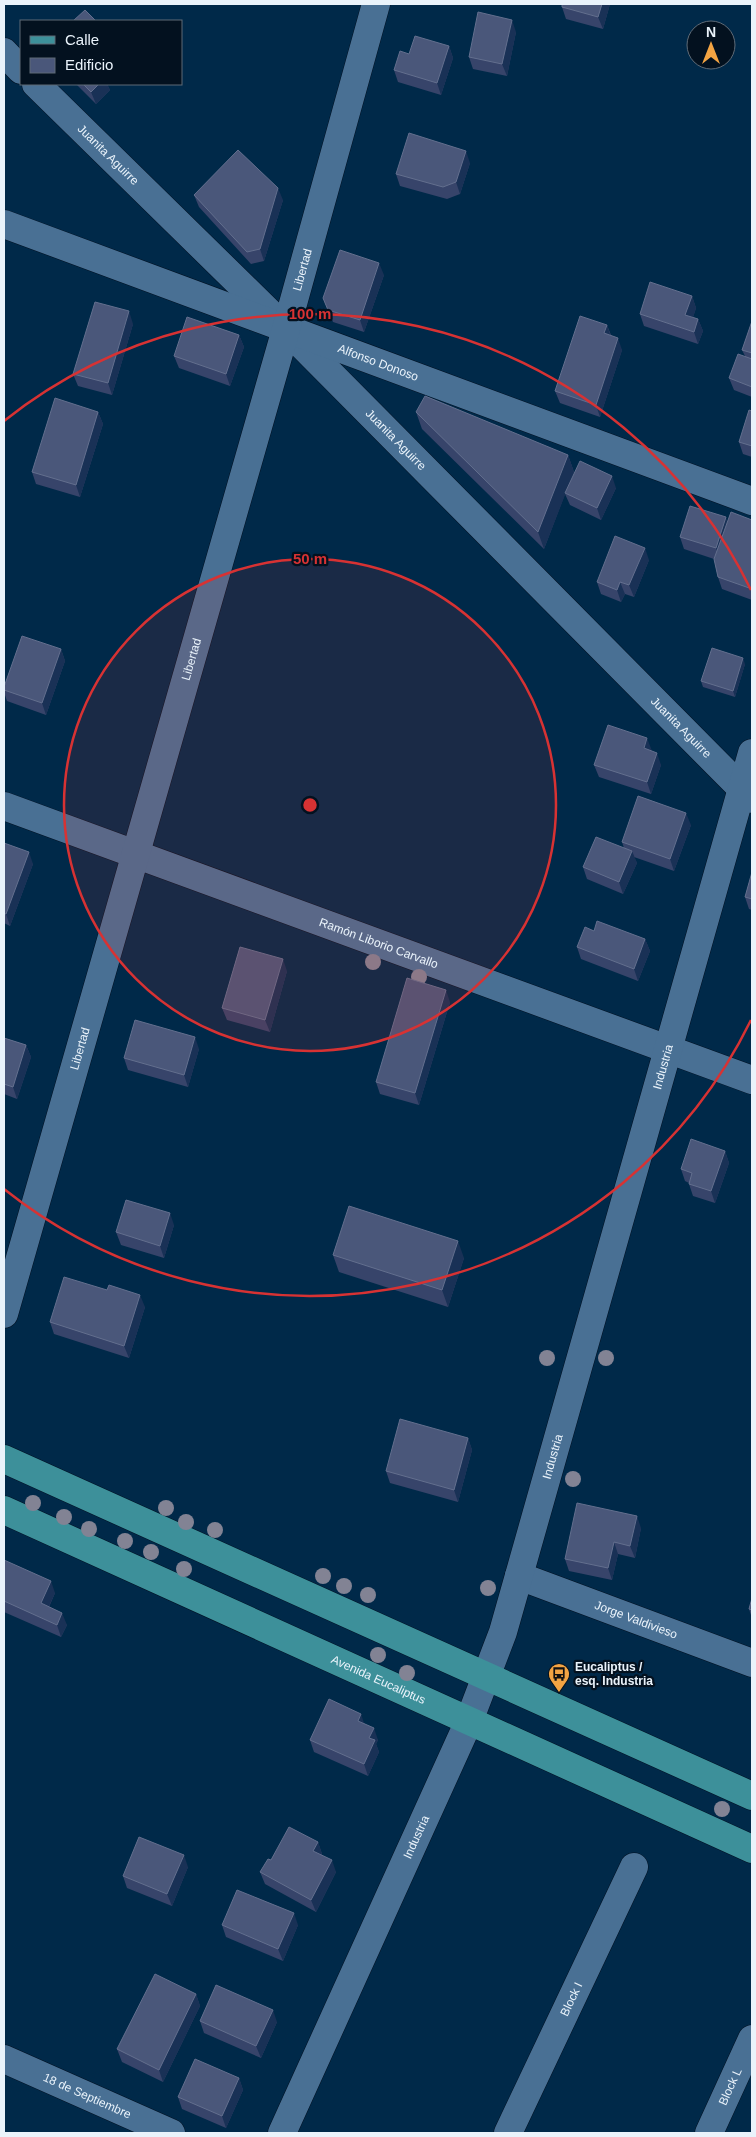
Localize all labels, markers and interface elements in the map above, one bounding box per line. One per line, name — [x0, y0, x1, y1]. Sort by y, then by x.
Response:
legend — [20, 20, 182, 85]
north arrow — [686, 20, 736, 70]
text: N — [706, 24, 716, 40]
text: Calle — [65, 31, 99, 48]
text: Edificio — [65, 56, 113, 73]
street label: Juanita Aguirre — [75, 122, 142, 188]
street label: Libertad — [290, 247, 315, 293]
text: 100 m — [289, 305, 331, 322]
street label: Alfonso Donoso — [336, 341, 421, 384]
street label: Juanita Aguirre — [363, 406, 429, 473]
text: 50 m — [293, 550, 327, 567]
street label: Libertad — [179, 636, 204, 682]
street label: Juanita Aguirre — [648, 694, 714, 761]
centre of rings — [301, 796, 319, 814]
street label: Ramón Liborio Carvallo — [317, 915, 440, 972]
street label: Libertad — [67, 1026, 93, 1071]
street label: Industria — [650, 1043, 676, 1091]
street label: Industria — [540, 1432, 566, 1481]
street label: Jorge Valdivieso — [593, 1598, 680, 1642]
street label: Avenida Eucaliptus — [329, 1652, 428, 1707]
place label: Eucaliptus / esq. Industria — [575, 1660, 653, 1688]
bus stop icon: Eucaliptus / esq. Industria — [547, 1662, 571, 1693]
street label: Industria — [400, 1813, 432, 1861]
street label: Block I — [557, 1980, 585, 2019]
street label: Block L — [716, 2066, 745, 2107]
street label: 18 de Septiembre — [41, 2070, 134, 2122]

